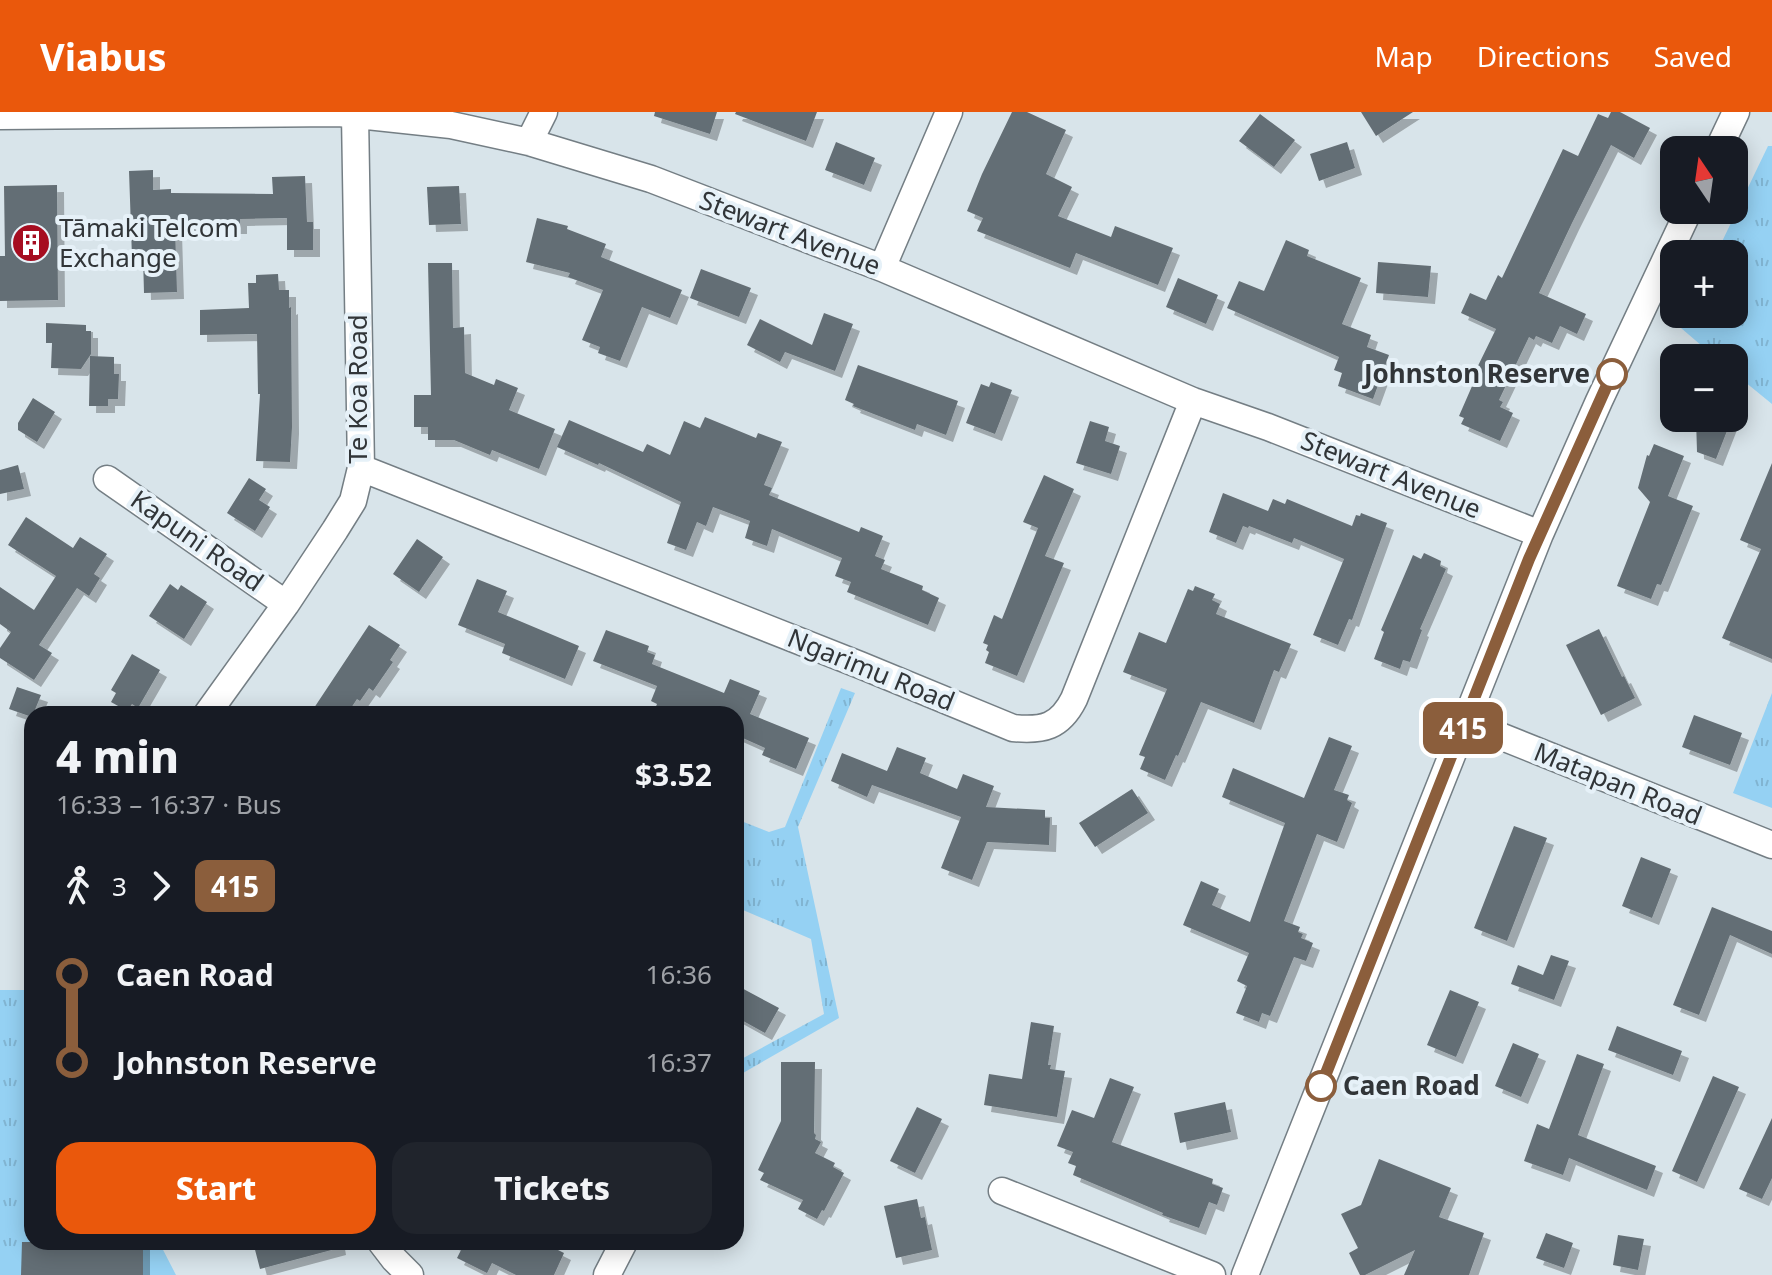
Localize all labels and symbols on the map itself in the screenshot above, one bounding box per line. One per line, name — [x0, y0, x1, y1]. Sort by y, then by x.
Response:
north arrow — [1660, 136, 1748, 224]
street label: Stewart Avenue — [695, 181, 886, 283]
place label: Tāmaki Telcom Exchange — [59, 209, 239, 275]
building icon: Tāmaki Telcom Exchange — [10, 222, 52, 264]
street label: Te Koa Road — [339, 314, 375, 464]
place label: Johnston Reserve — [1362, 355, 1590, 391]
marker: Johnston Reserve — [1597, 359, 1627, 389]
street label: Stewart Avenue — [1296, 422, 1487, 527]
street label: Kapuni Road — [124, 481, 271, 599]
street label: Ngarimu Road — [782, 619, 960, 719]
line badge: 415 — [1417, 702, 1509, 754]
street label: Matapan Road — [1529, 733, 1708, 833]
place label: Caen Road — [1343, 1067, 1480, 1103]
marker: Caen Road — [1306, 1071, 1336, 1101]

